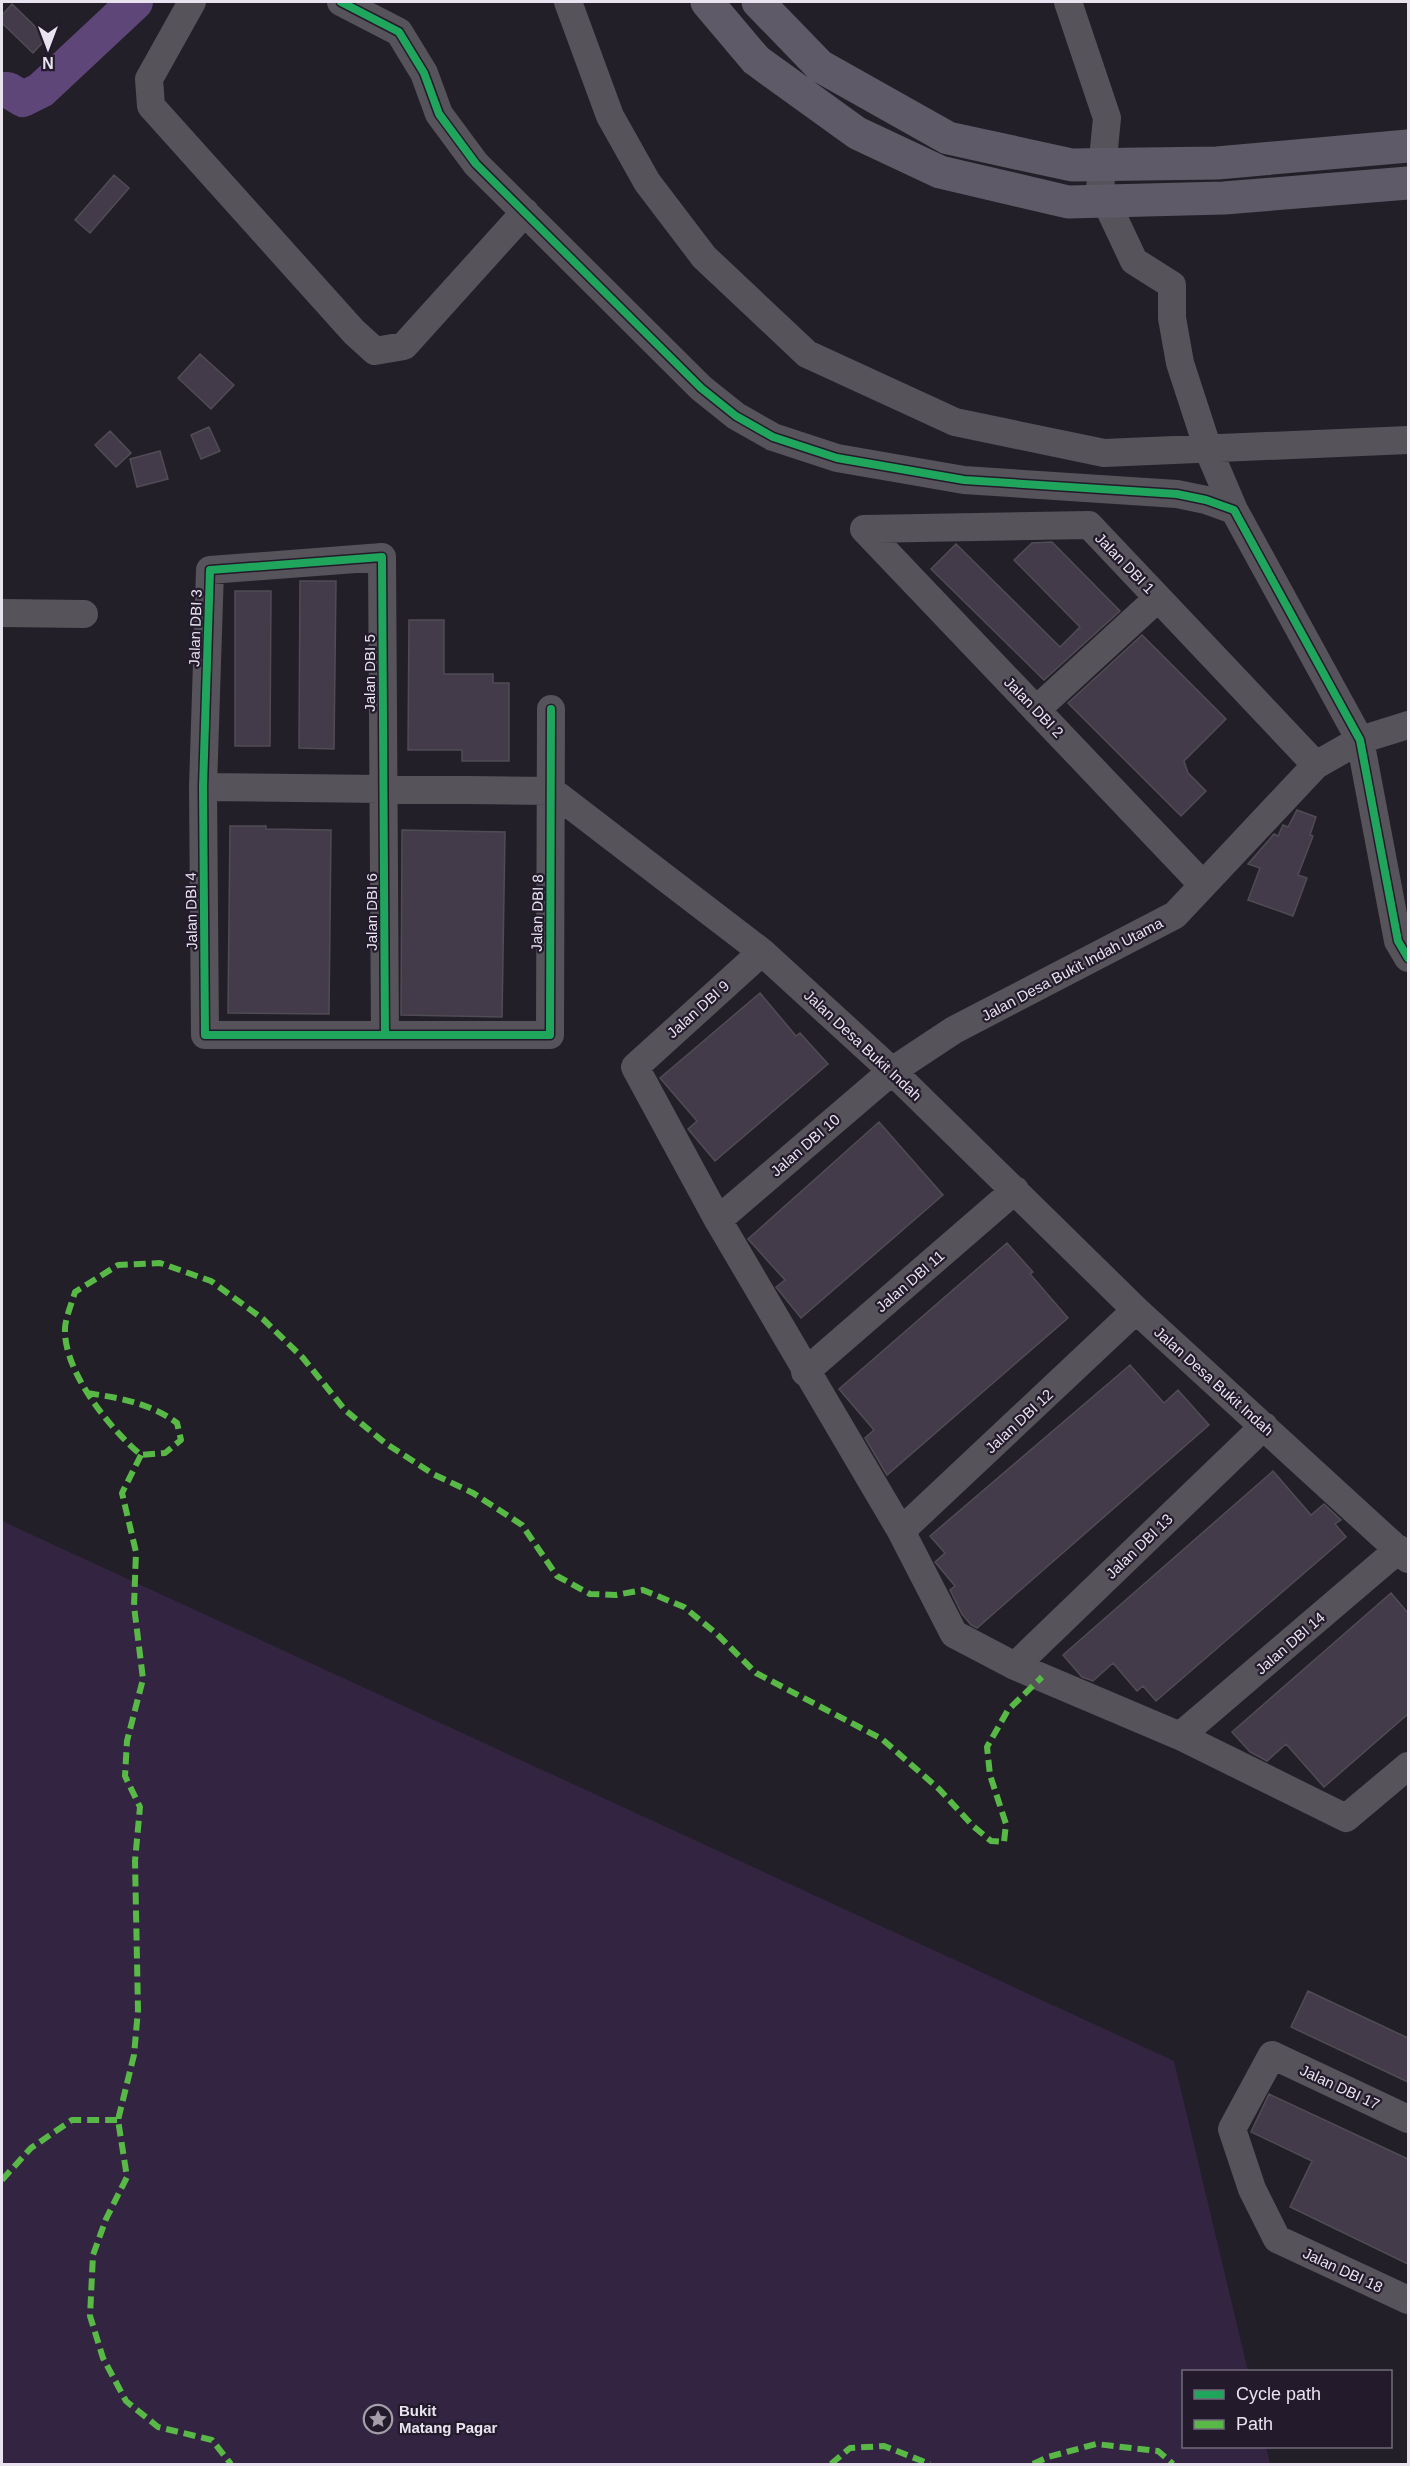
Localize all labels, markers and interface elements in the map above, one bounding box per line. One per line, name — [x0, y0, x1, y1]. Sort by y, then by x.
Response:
north arrow — [18, 18, 78, 78]
text: N — [42, 54, 54, 71]
street label: Jalan DBI 1 — [1092, 529, 1158, 597]
street label: Jalan DBI 3 — [185, 589, 205, 667]
street label: Jalan DBI 5 — [361, 634, 378, 712]
street label: Jalan DBI 2 — [1001, 673, 1067, 741]
street label: Jalan DBI 4 — [182, 872, 200, 950]
street label: Jalan DBI 6 — [363, 873, 380, 951]
street label: Jalan DBI 8 — [528, 874, 546, 952]
street label: Jalan Desa Bukit Indah Utama — [979, 914, 1166, 1024]
street label: Jalan DBI 9 — [663, 977, 733, 1041]
street label: Jalan Desa Bukit Indah — [801, 986, 925, 1104]
street label: Jalan DBI 10 — [767, 1110, 843, 1180]
street label: Jalan DBI 11 — [872, 1247, 948, 1315]
street label: Jalan Desa Bukit Indah — [1151, 1323, 1277, 1439]
street label: Jalan DBI 12 — [982, 1385, 1056, 1457]
street label: Jalan DBI 13 — [1102, 1510, 1176, 1582]
street label: Jalan DBI 14 — [1252, 1608, 1328, 1678]
street label: Jalan DBI 17 — [1297, 2061, 1383, 2113]
street label: Jalan DBI 18 — [1300, 2244, 1386, 2296]
legend — [1182, 2370, 1392, 2448]
text: Cycle path — [1236, 2384, 1321, 2404]
place label: Bukit Matang Pagar — [399, 2402, 498, 2436]
place icon: Bukit Matang Pagar — [362, 2403, 394, 2435]
text: Path — [1236, 2414, 1273, 2434]

